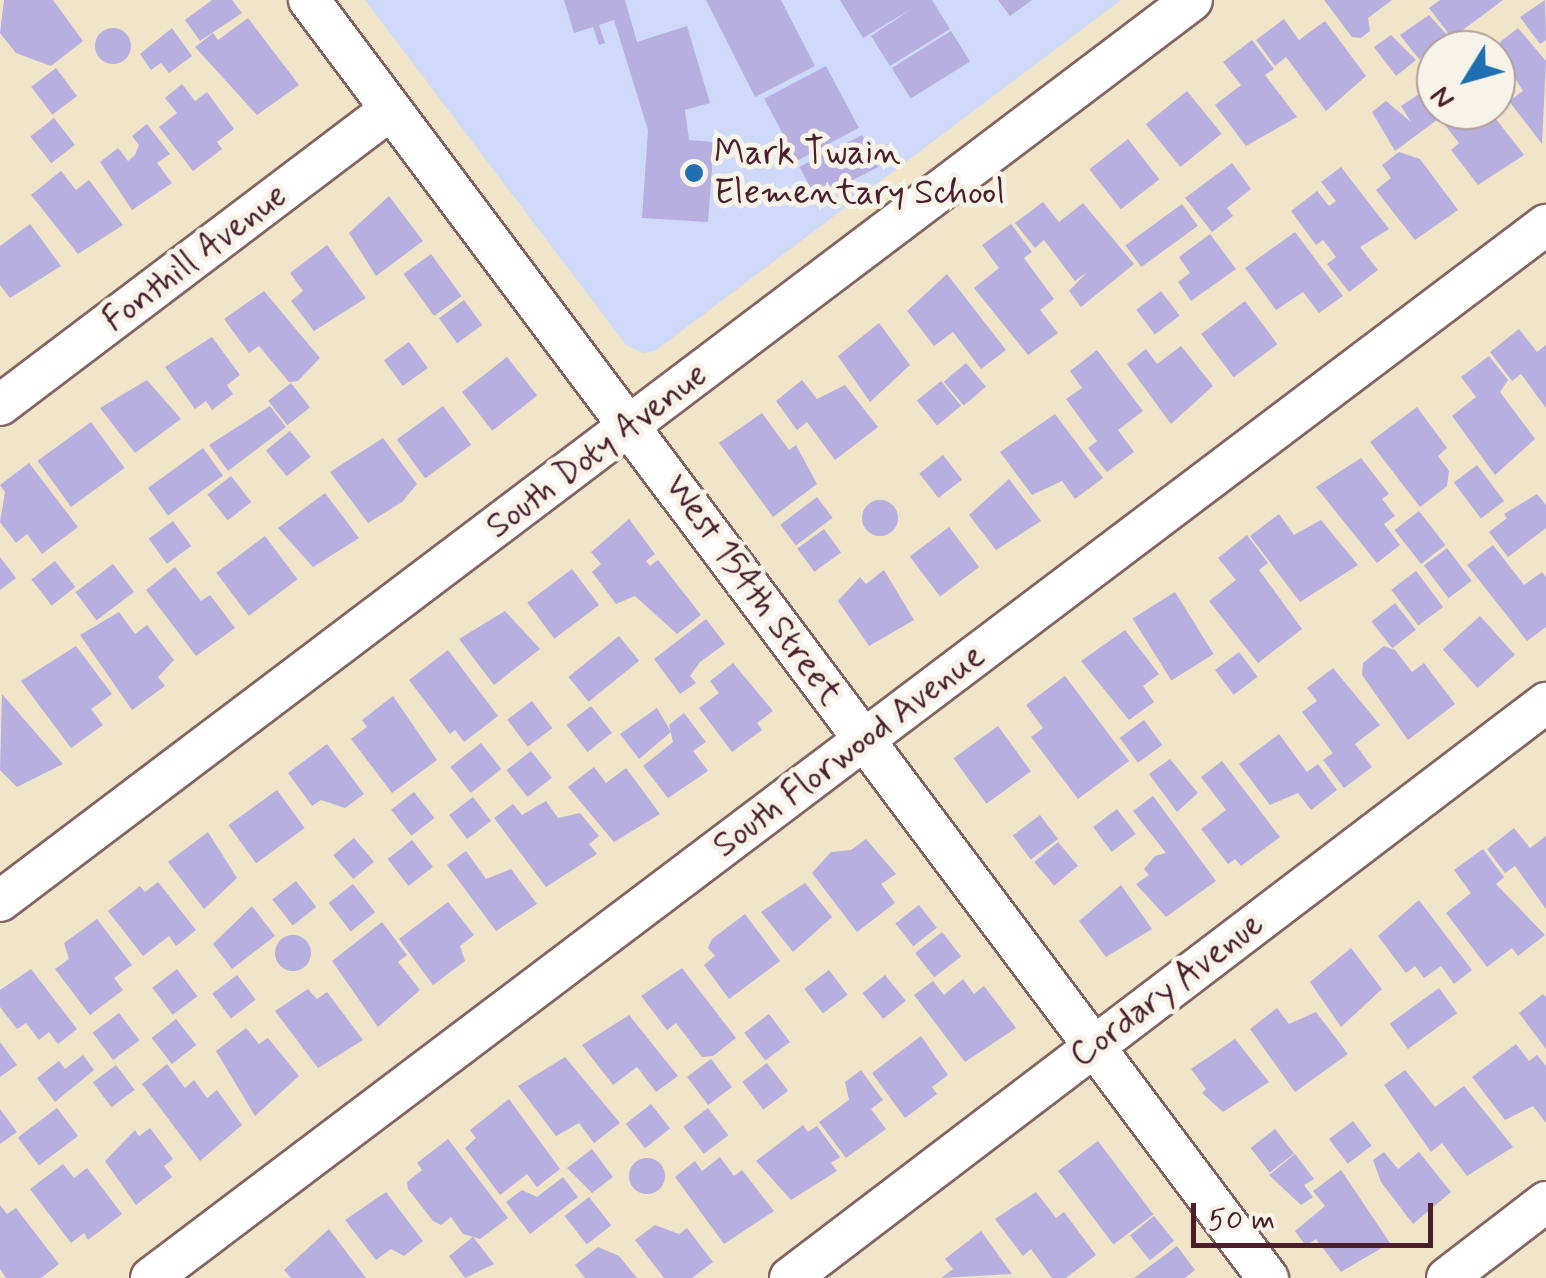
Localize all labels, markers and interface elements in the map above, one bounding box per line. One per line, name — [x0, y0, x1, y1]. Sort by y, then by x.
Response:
north arrow — [1416, 30, 1516, 130]
text: N — [1423, 79, 1464, 116]
place label: Mark Twain Elementary School — [714, 132, 1005, 214]
marker: Mark Twain Elementary School — [683, 162, 705, 184]
street label: Fonthill Avenue — [92, 173, 298, 343]
street label: South Doty Avenue — [476, 353, 718, 549]
street label: West 154th Street — [655, 466, 851, 714]
street label: South Florwood Avenue — [704, 634, 994, 868]
street label: Cordary Avenue — [1058, 901, 1276, 1079]
scale bar — [1196, 1183, 1438, 1245]
text: 50 m — [1208, 1201, 1275, 1240]

